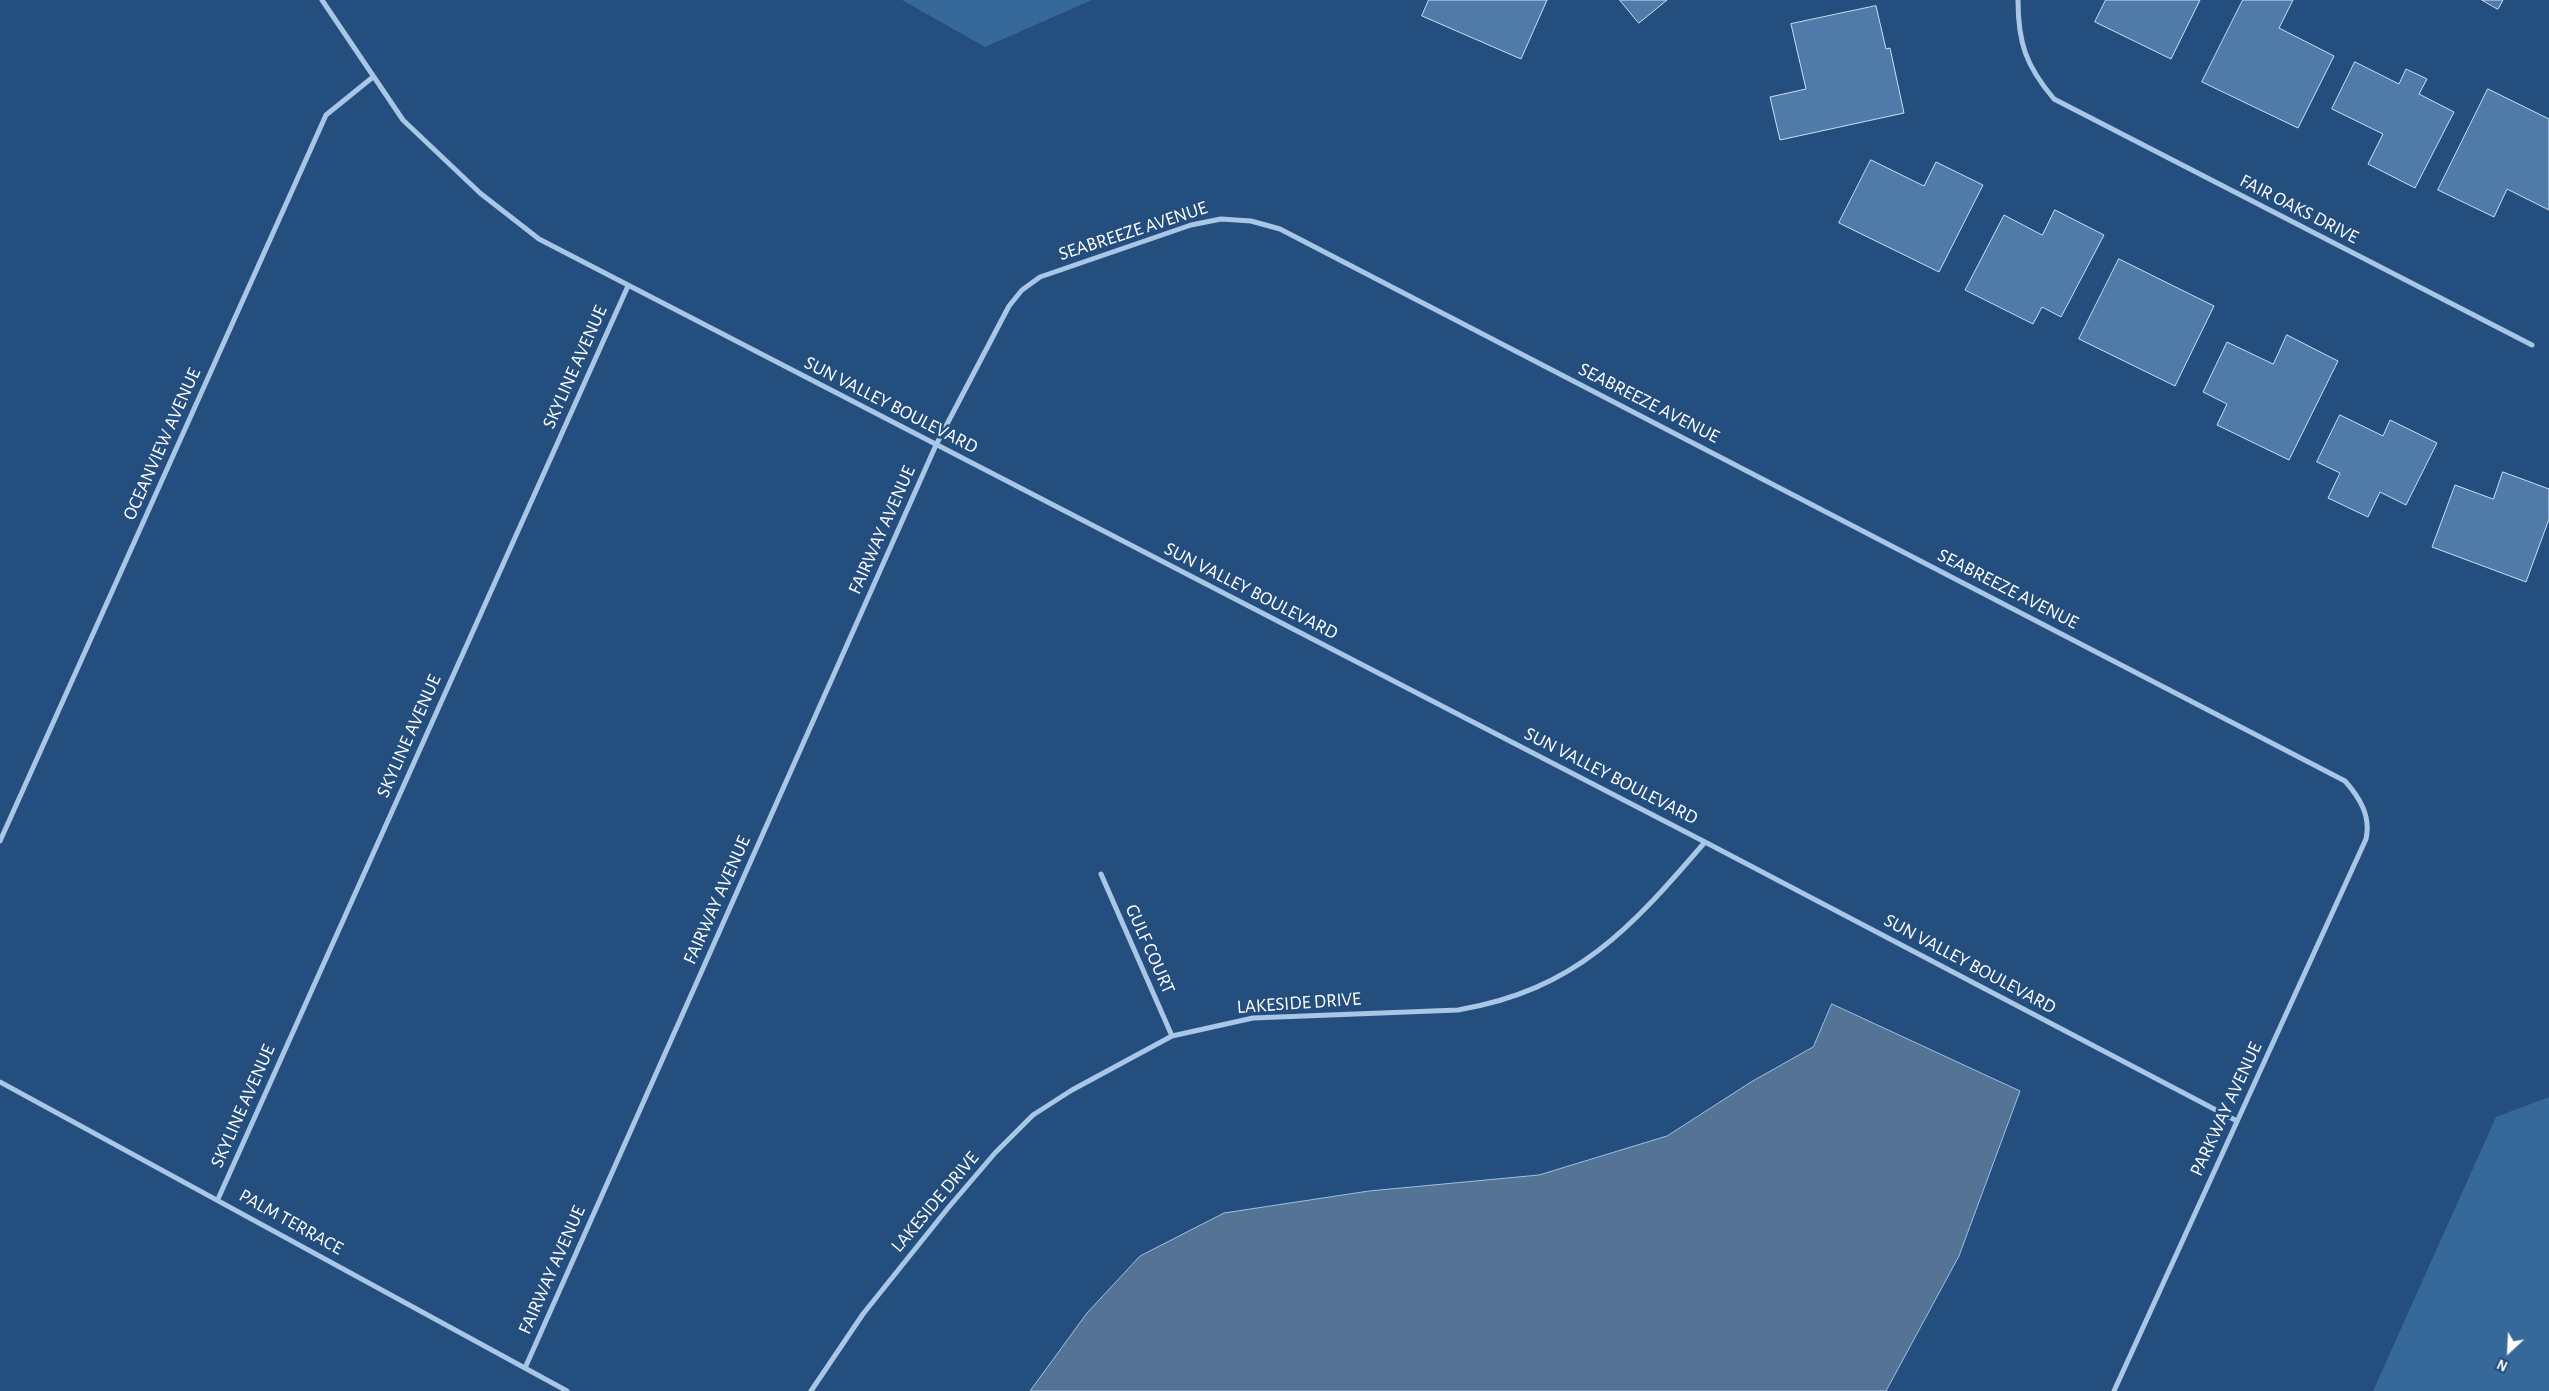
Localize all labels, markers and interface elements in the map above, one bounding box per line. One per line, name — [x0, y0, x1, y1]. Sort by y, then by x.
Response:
street label: FAIR OAKS DRIVE — [2236, 169, 2362, 249]
street label: SEABREEZE AVENUE — [1056, 196, 1210, 266]
street label: SKYLINE AVENUE — [538, 302, 612, 432]
street label: SUN VALLEY BOULEVARD — [800, 351, 982, 459]
street label: SEABREEZE AVENUE — [1575, 358, 1723, 448]
street label: OCEANVIEW AVENUE — [118, 364, 206, 524]
street label: FAIRWAY AVENUE — [843, 462, 921, 598]
street label: SUN VALLEY BOULEVARD — [1160, 537, 1342, 645]
street label: SEABREEZE AVENUE — [1934, 544, 2082, 634]
street label: SKYLINE AVENUE — [372, 671, 446, 801]
street label: SUN VALLEY BOULEVARD — [1520, 722, 1702, 830]
street label: FAIRWAY AVENUE — [678, 832, 756, 968]
street label: GULF COURT — [1120, 901, 1180, 997]
street label: SUN VALLEY BOULEVARD — [1880, 909, 2060, 1019]
street label: LAKESIDE DRIVE — [1236, 987, 1362, 1019]
street label: PARKWAY AVENUE — [2185, 1038, 2267, 1180]
street label: SKYLINE AVENUE — [206, 1041, 280, 1171]
street label: LAKESIDE DRIVE — [886, 1147, 984, 1257]
street label: PALM TERRACE — [235, 1184, 347, 1260]
street label: FAIRWAY AVENUE — [513, 1202, 591, 1338]
north arrow — [2484, 1326, 2534, 1376]
text: N — [2495, 1356, 2510, 1373]

